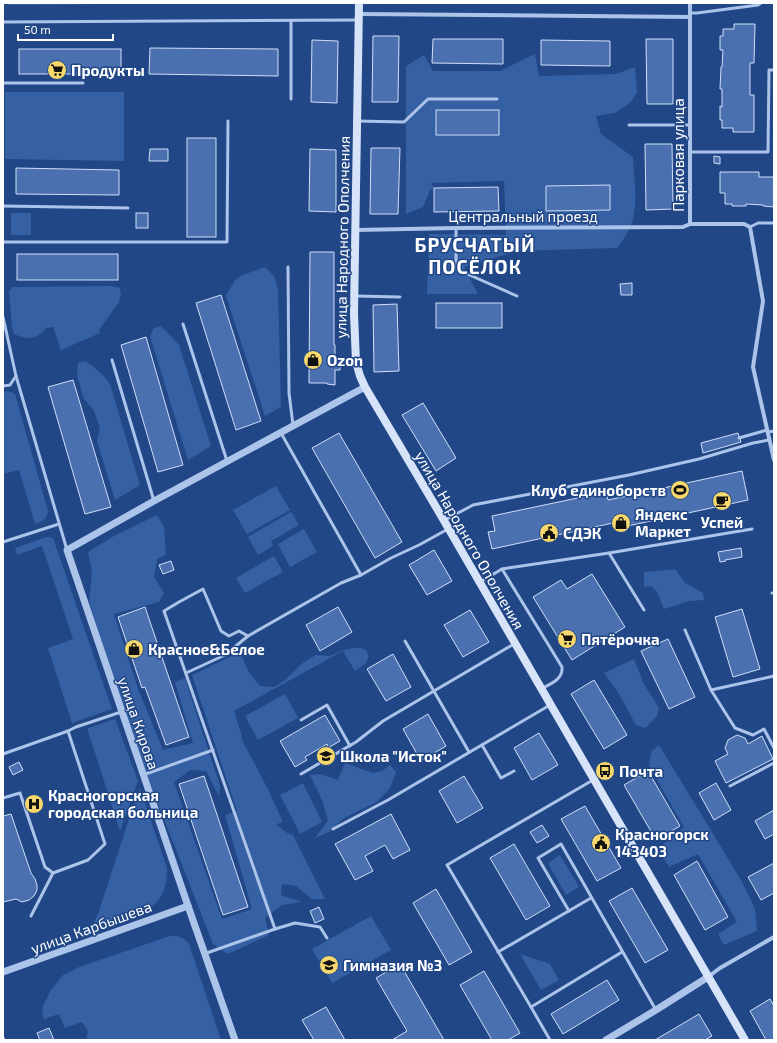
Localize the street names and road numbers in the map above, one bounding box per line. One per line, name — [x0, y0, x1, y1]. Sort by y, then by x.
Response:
street label: Парковая улица — [669, 98, 688, 212]
street label: улица Народного Ополчения — [331, 135, 354, 339]
street label: Центральный проезд — [448, 207, 598, 225]
street label: улица Народного Ополчения — [411, 448, 528, 633]
street label: улица Кирова — [114, 674, 163, 772]
street label: улица Карбышева — [28, 897, 154, 958]

